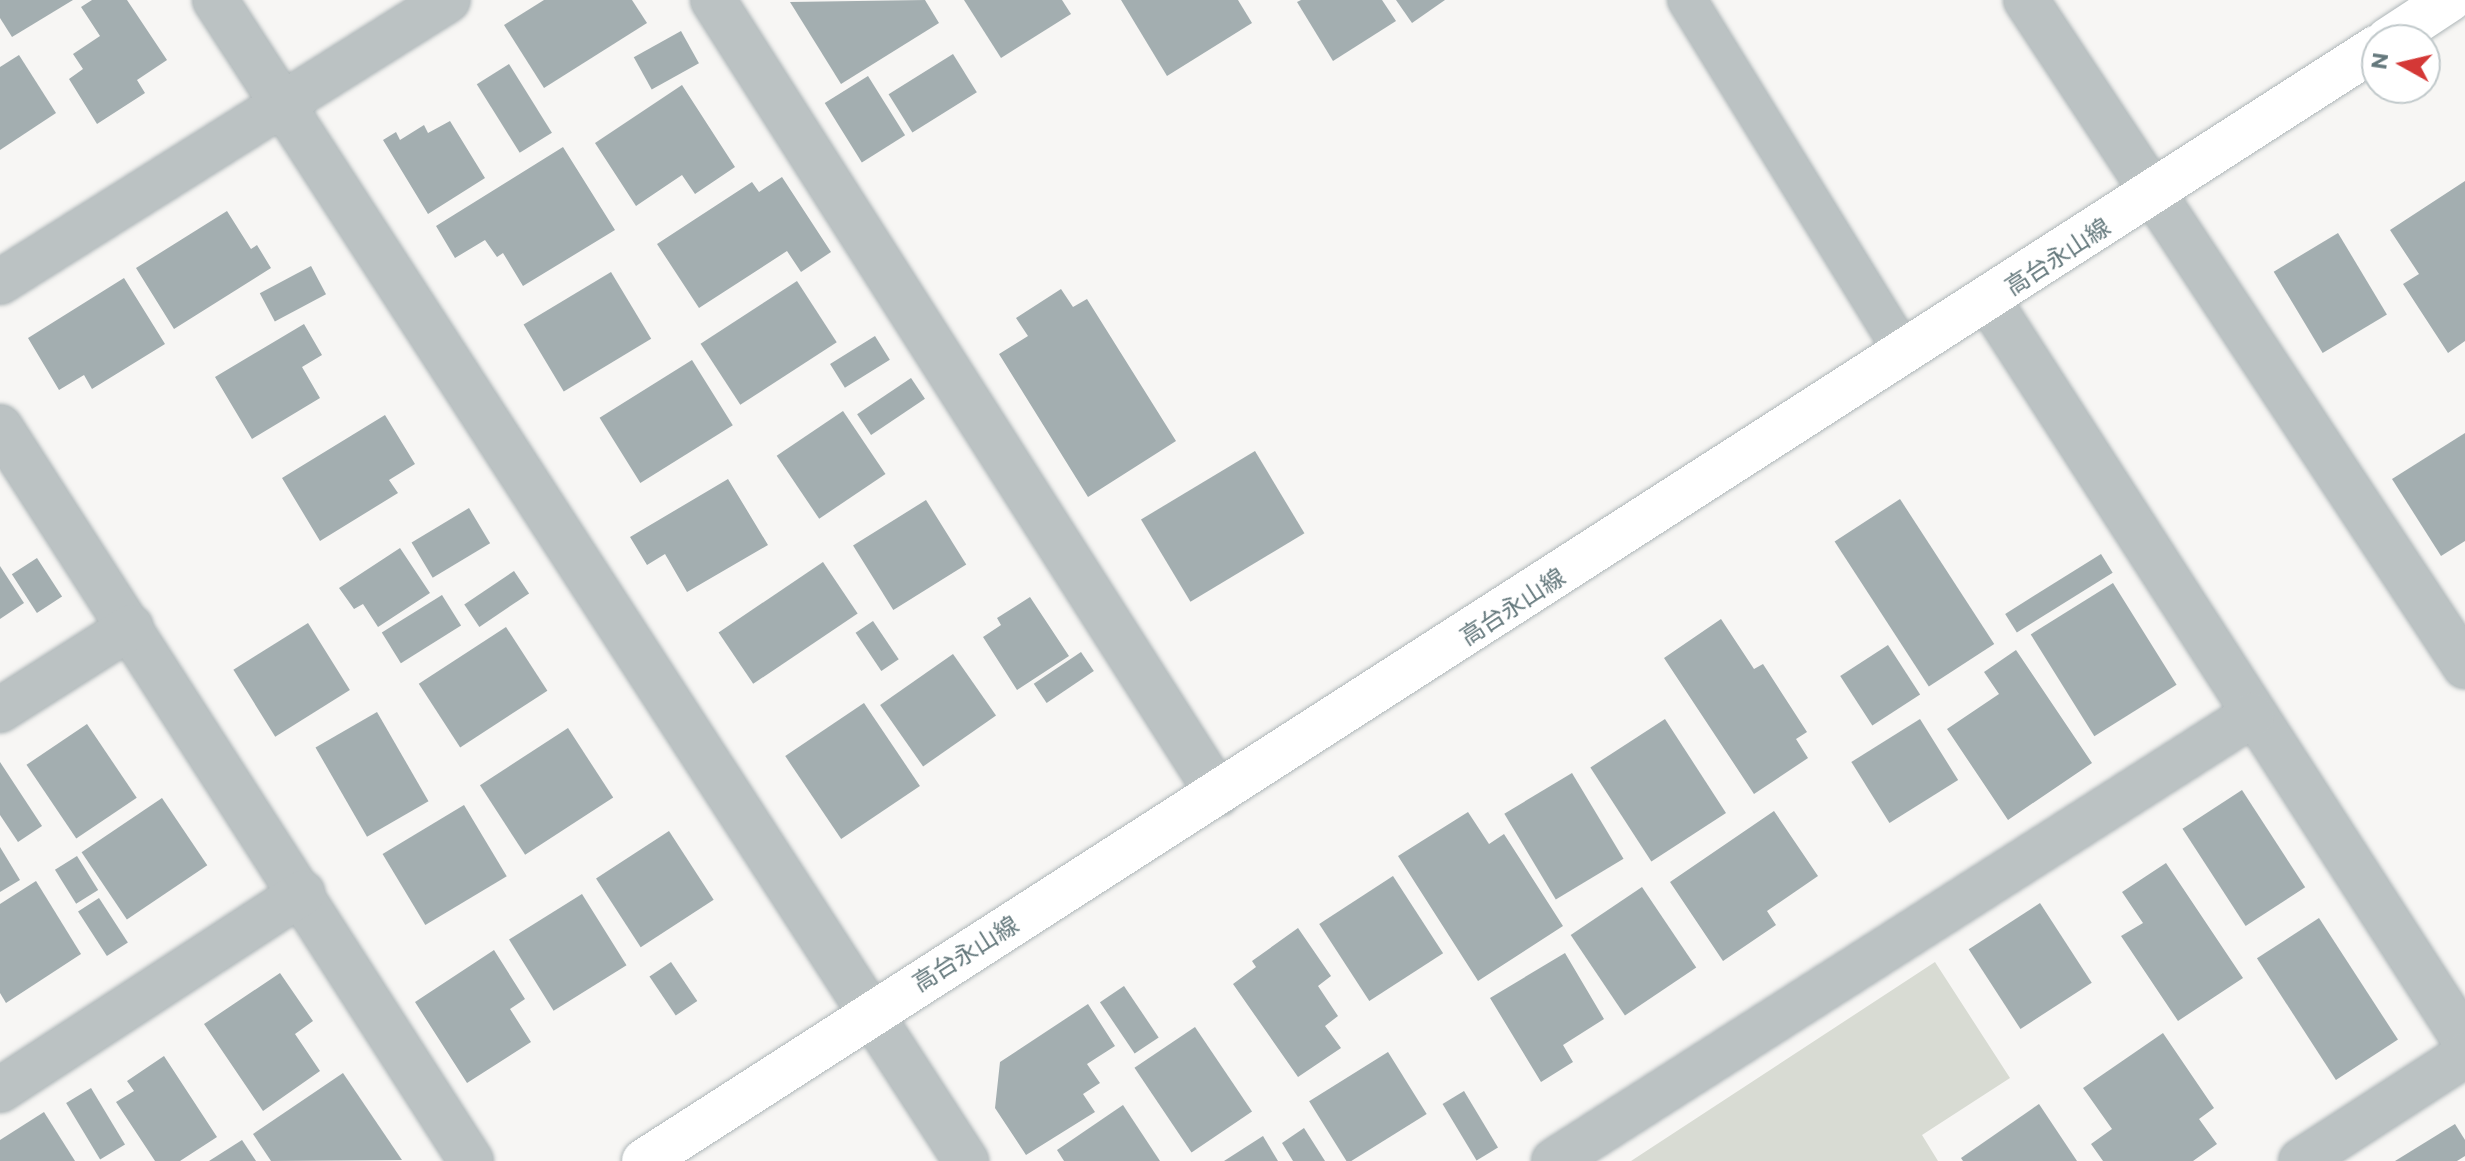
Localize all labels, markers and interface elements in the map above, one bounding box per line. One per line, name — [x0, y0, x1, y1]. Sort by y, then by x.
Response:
north arrow — [2361, 24, 2441, 104]
text: N — [2364, 51, 2393, 71]
street label: 高台永山線 — [1999, 211, 2115, 301]
street label: 高台永山線 — [1454, 561, 1570, 651]
street label: 高台永山線 — [906, 909, 1024, 997]

